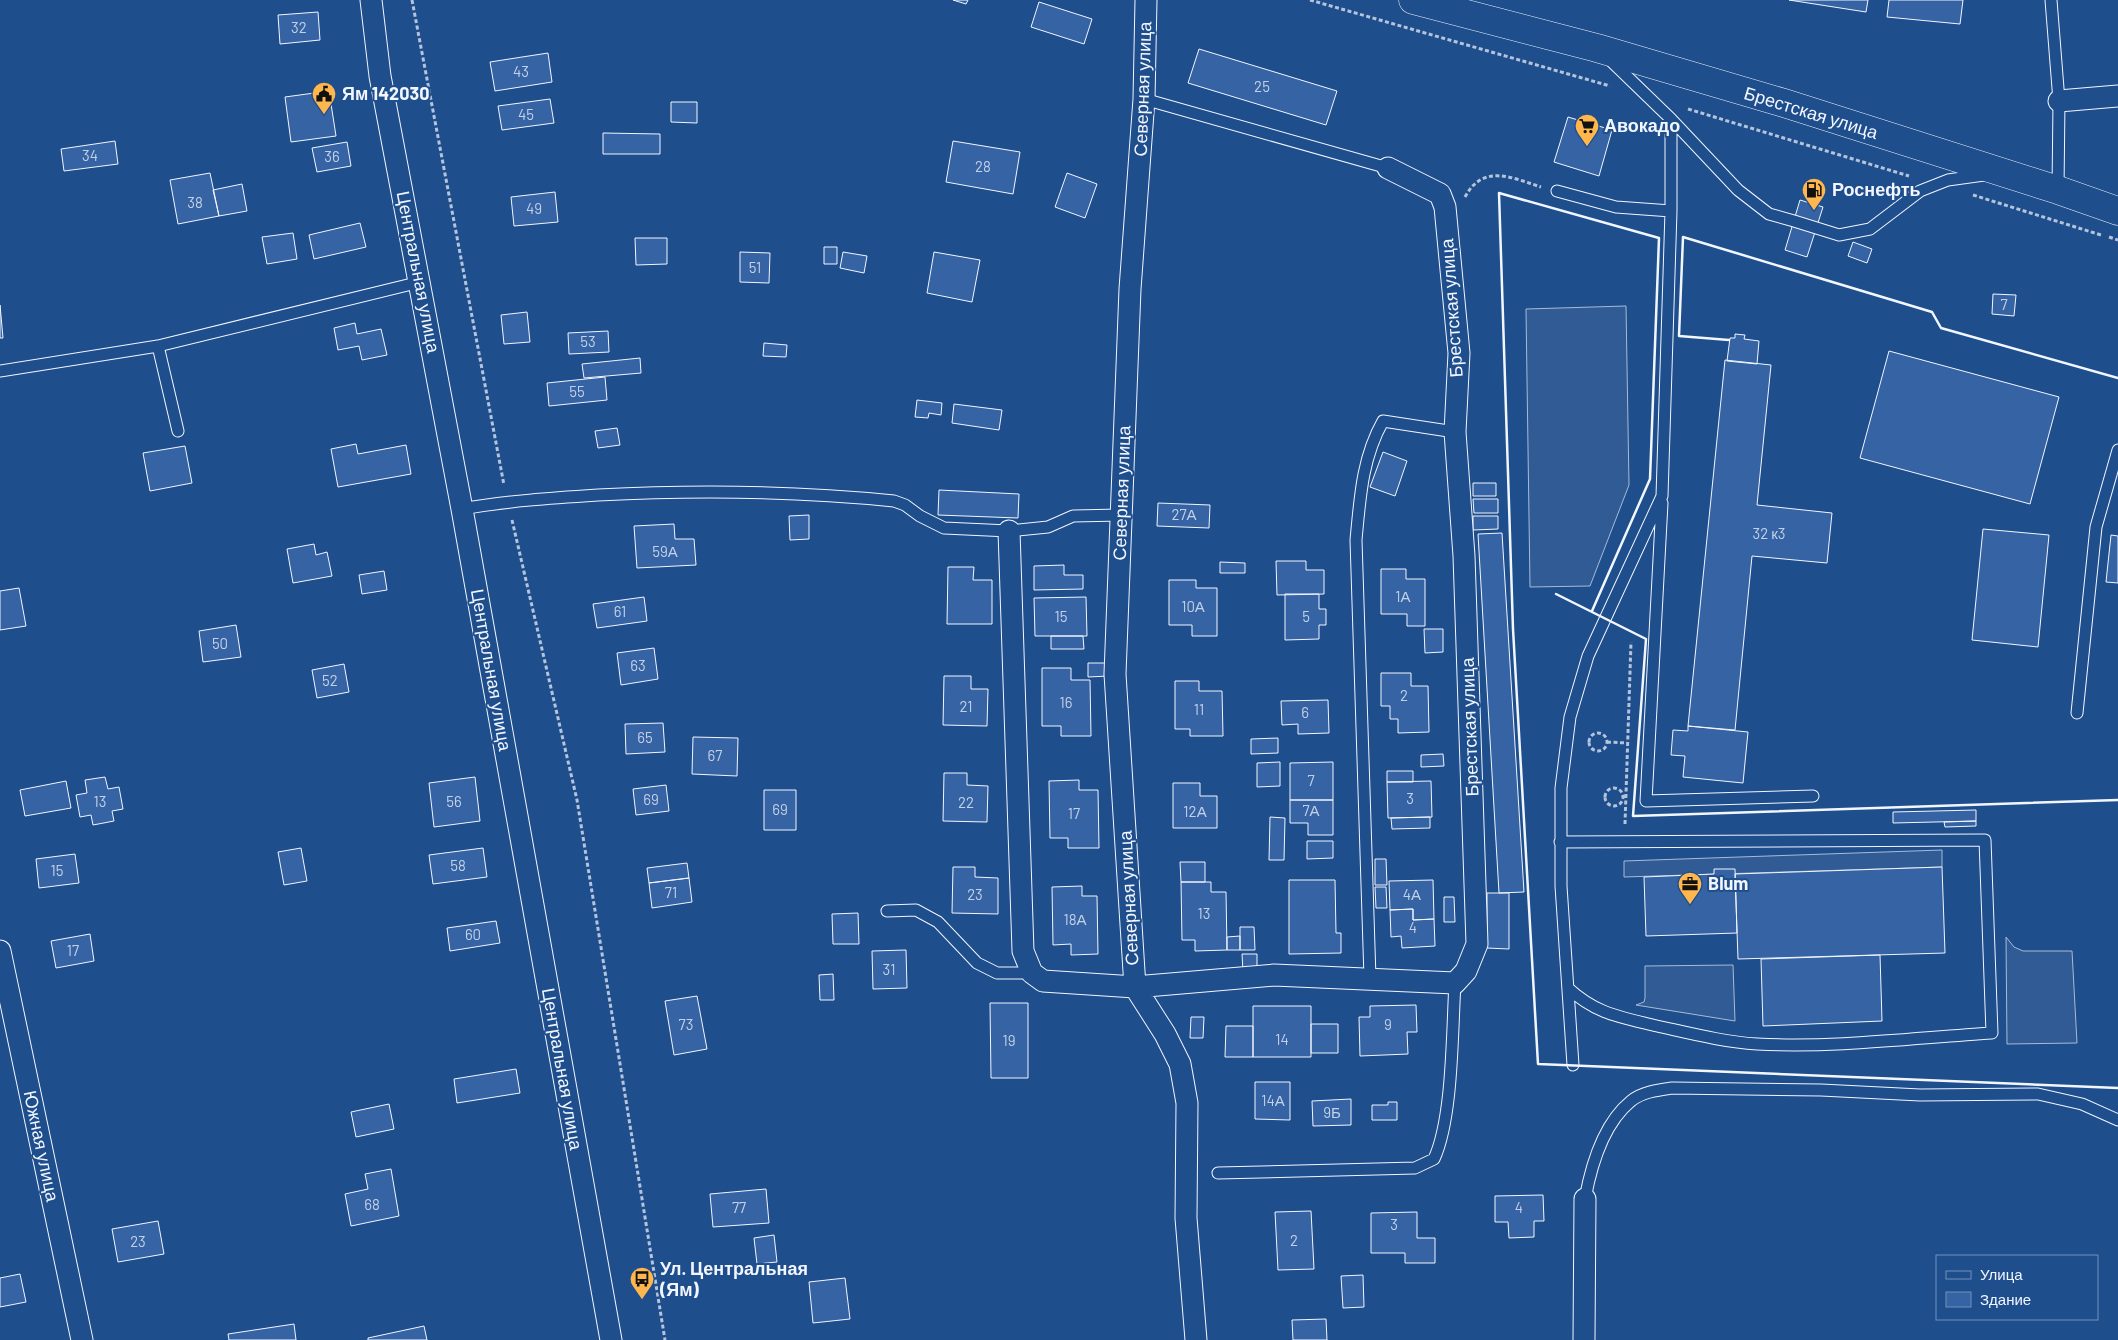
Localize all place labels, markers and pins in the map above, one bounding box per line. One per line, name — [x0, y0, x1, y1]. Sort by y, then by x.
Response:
public building icon: Ям 142030 — [311, 81, 337, 115]
place label: Ям 142030 — [342, 82, 429, 104]
supermarket icon: Авокадо — [1574, 113, 1600, 147]
place label: Авокадо — [1604, 114, 1680, 136]
fuel station icon: Роснефть — [1801, 177, 1827, 211]
place label: Роснефть — [1832, 178, 1921, 200]
office icon: Blum — [1677, 871, 1703, 905]
place label: Blum — [1708, 872, 1748, 894]
place label: Ул. Центральная (Ям) — [659, 1257, 808, 1300]
bus stop icon: Ул. Центральная (Ям) — [629, 1266, 655, 1300]

